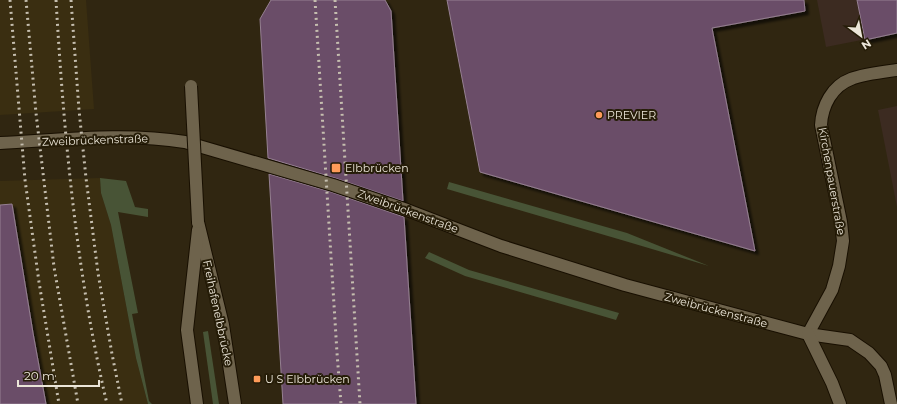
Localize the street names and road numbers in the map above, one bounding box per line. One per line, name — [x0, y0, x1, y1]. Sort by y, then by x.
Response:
street label: Kirchenpauerstraße — [816, 126, 848, 236]
street label: Zweibrückenstraße — [42, 131, 149, 149]
street label: Zweibrückenstraße — [356, 186, 461, 236]
street label: Freihafenelbbrücke — [200, 259, 236, 368]
street label: Zweibrückenstraße — [663, 289, 769, 331]

